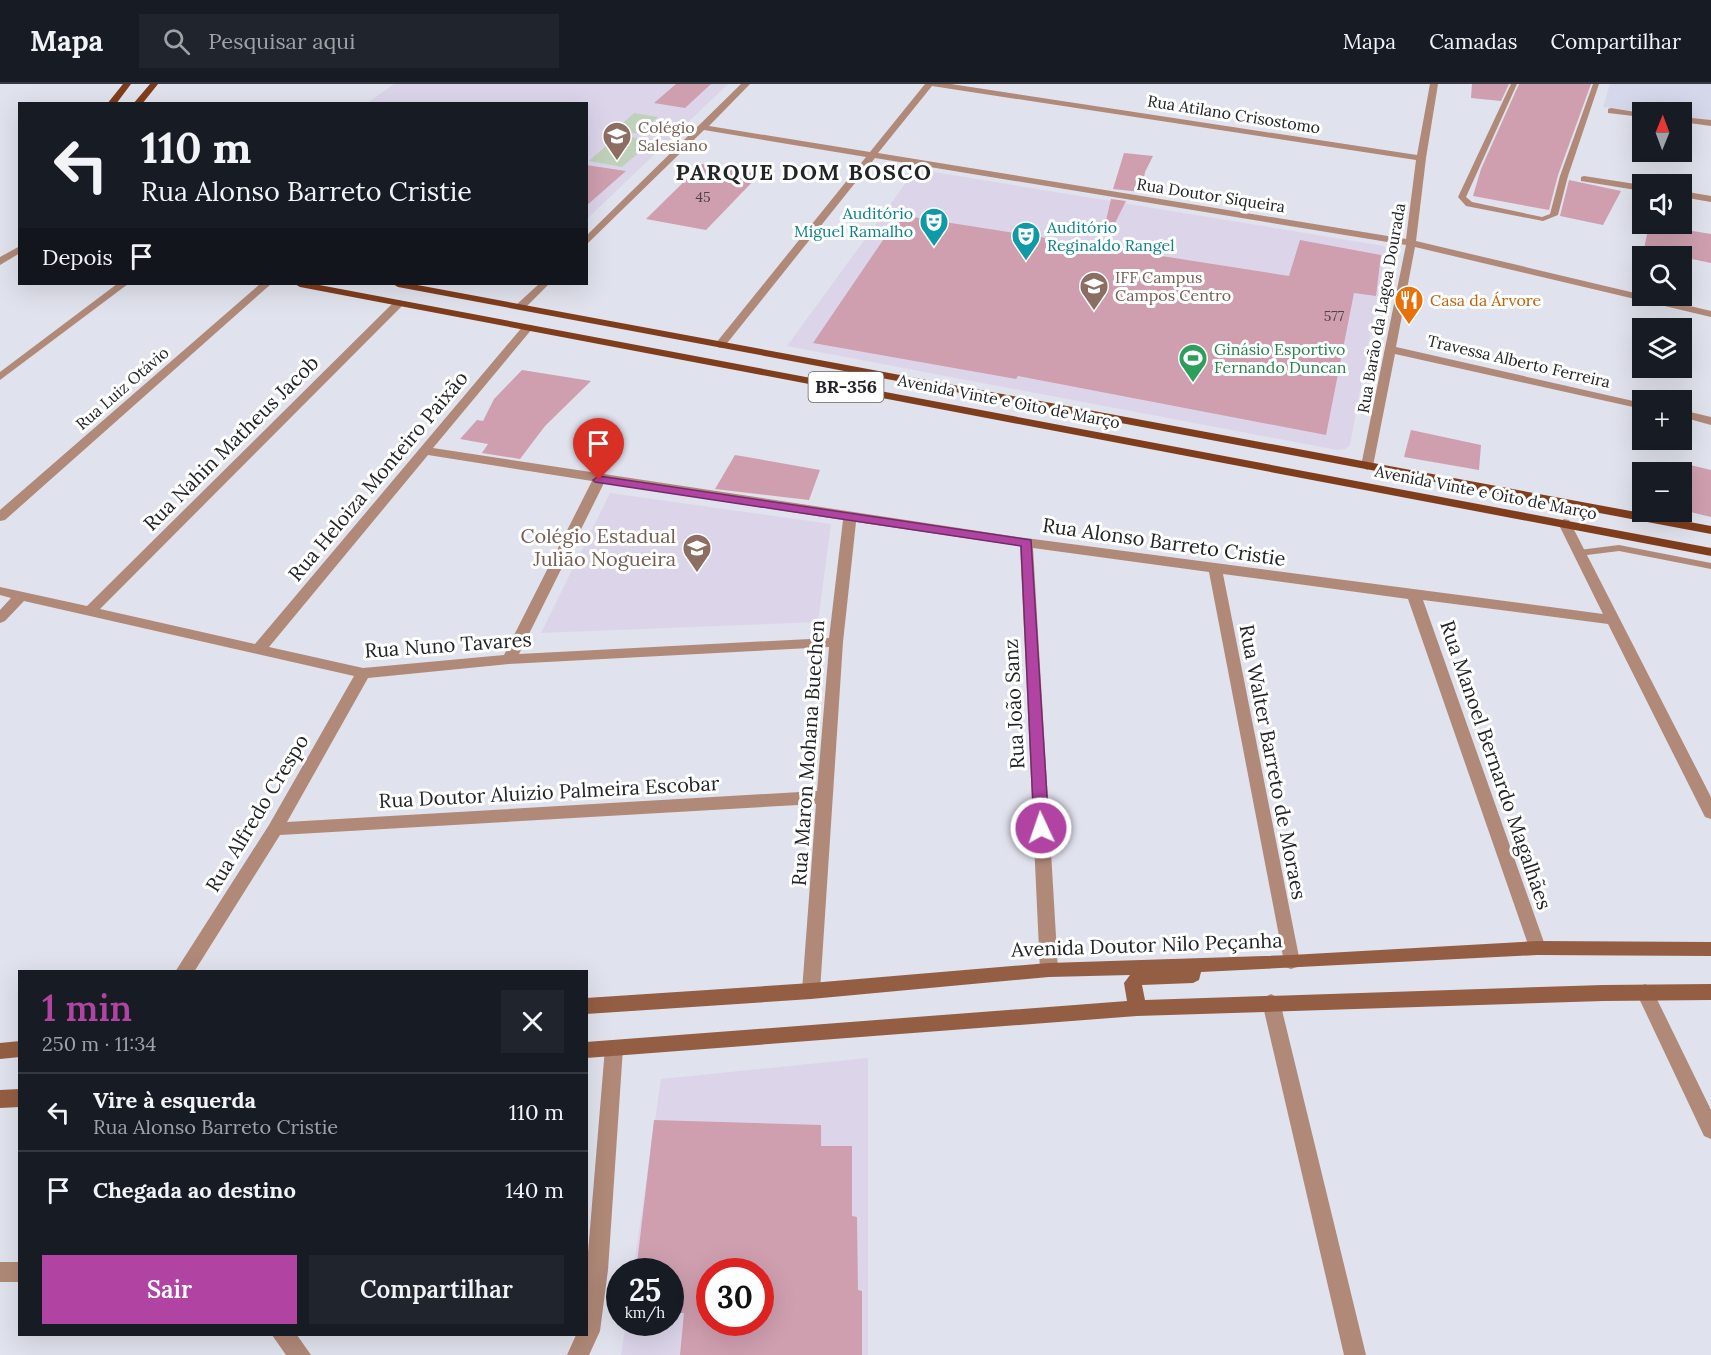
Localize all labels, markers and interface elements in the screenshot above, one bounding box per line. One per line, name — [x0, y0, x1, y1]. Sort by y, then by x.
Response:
search box — [139, 14, 559, 68]
text: Mapa — [30, 23, 103, 59]
icon: search — [160, 25, 193, 58]
text: Pesquisar aqui — [208, 27, 355, 55]
text: Mapa — [1343, 28, 1396, 55]
text: Camadas — [1429, 28, 1517, 55]
text: Compartilhar — [1550, 28, 1681, 55]
street label: Rua Atilano Crisostomo — [1146, 90, 1322, 138]
north arrow — [1632, 102, 1692, 162]
map controls — [1632, 102, 1692, 522]
place label: Colégio Salesiano — [638, 117, 708, 155]
school or university icon: Colégio Salesiano — [601, 120, 633, 162]
text: 110 m — [141, 121, 252, 175]
icon: left — [42, 126, 120, 204]
district label: PARQUE DOM BOSCO — [676, 158, 932, 186]
street label: Rua Doutor Siqueira — [1135, 173, 1287, 217]
text: Rua Alonso Barreto Cristie — [141, 174, 472, 208]
button: sound — [1632, 174, 1692, 234]
house number: 45 — [695, 188, 711, 206]
street label: Rua Barão da Lagoa Dourada — [1353, 201, 1409, 415]
place label: Auditório Miguel Ramalho — [794, 203, 913, 241]
theatre icon: Auditório Miguel Ramalho — [918, 206, 950, 248]
place label: Auditório Reginaldo Rangel — [1046, 217, 1175, 255]
theatre icon: Auditório Reginaldo Rangel — [1010, 220, 1042, 262]
icon: arrive — [125, 240, 158, 273]
text: Depois — [42, 243, 113, 271]
button: search — [1632, 246, 1692, 306]
place label: IFF Campus Campos Centro — [1115, 267, 1231, 305]
school or university icon: IFF Campus Campos Centro — [1078, 270, 1110, 312]
restaurant icon: Casa da Árvore — [1393, 284, 1425, 326]
place label: Casa da Árvore — [1430, 290, 1542, 310]
house number: 577 — [1324, 307, 1345, 325]
button: layers — [1632, 318, 1692, 378]
street label: Travessa Alberto Ferreira — [1426, 330, 1612, 392]
place label: Ginásio Esportivo Fernando Duncan — [1214, 339, 1347, 377]
street label: Rua Luiz Otávio — [71, 342, 173, 434]
sports icon: Ginásio Esportivo Fernando Duncan — [1177, 342, 1209, 384]
street label: Rua Nahin Matheus Jacob — [138, 350, 323, 535]
street label: Rua Heloiza Monteiro Paixão — [282, 365, 473, 586]
street label: Avenida Vinte e Oito de Março — [895, 369, 1122, 432]
road number: BR-356 — [808, 372, 884, 402]
button: + — [1632, 390, 1692, 450]
pin — [573, 418, 624, 480]
icon: arrive — [582, 427, 615, 460]
street label: Avenida Vinte e Oito de Março — [1372, 460, 1599, 523]
button: − — [1632, 462, 1692, 522]
street label: Rua Alonso Barreto Cristie — [1041, 512, 1287, 571]
place label: Colégio Estadual Julião Nogueira — [521, 523, 676, 571]
school or university icon: Colégio Estadual Julião Nogueira — [681, 532, 713, 574]
street label: Rua Manoel Bernardo Magalhães — [1435, 617, 1558, 913]
street label: Rua Maron Mohana Buechen — [786, 619, 829, 887]
street label: Rua Walter Barreto de Moraes — [1235, 622, 1312, 902]
street label: Rua Nuno Tavares — [363, 626, 532, 663]
street label: Rua João Sanz — [998, 638, 1029, 770]
street label: Rua Alfredo Crespo — [200, 729, 313, 896]
street label: Rua Doutor Aluizio Palmeira Escobar — [378, 770, 720, 813]
position arrow — [1009, 796, 1073, 860]
street label: Avenida Doutor Nilo Peçanha — [1010, 927, 1283, 962]
text: 1 min — [42, 985, 132, 1031]
button: close — [501, 990, 564, 1053]
text: 250 m · 11:34 — [42, 1031, 156, 1056]
text: Vire à esquerda — [93, 1086, 256, 1114]
icon: left — [42, 1096, 75, 1129]
text: 110 m — [509, 1098, 564, 1126]
text: Rua Alonso Barreto Cristie — [93, 1114, 338, 1139]
icon: arrive — [42, 1174, 75, 1207]
text: Chegada ao destino — [93, 1176, 296, 1204]
text: 140 m — [505, 1176, 564, 1204]
button: Sair — [42, 1255, 297, 1324]
button: Compartilhar — [309, 1255, 564, 1324]
speed limit sign: 30 — [696, 1258, 774, 1336]
text: 25 — [629, 1271, 661, 1309]
text: km/h — [625, 1303, 665, 1322]

